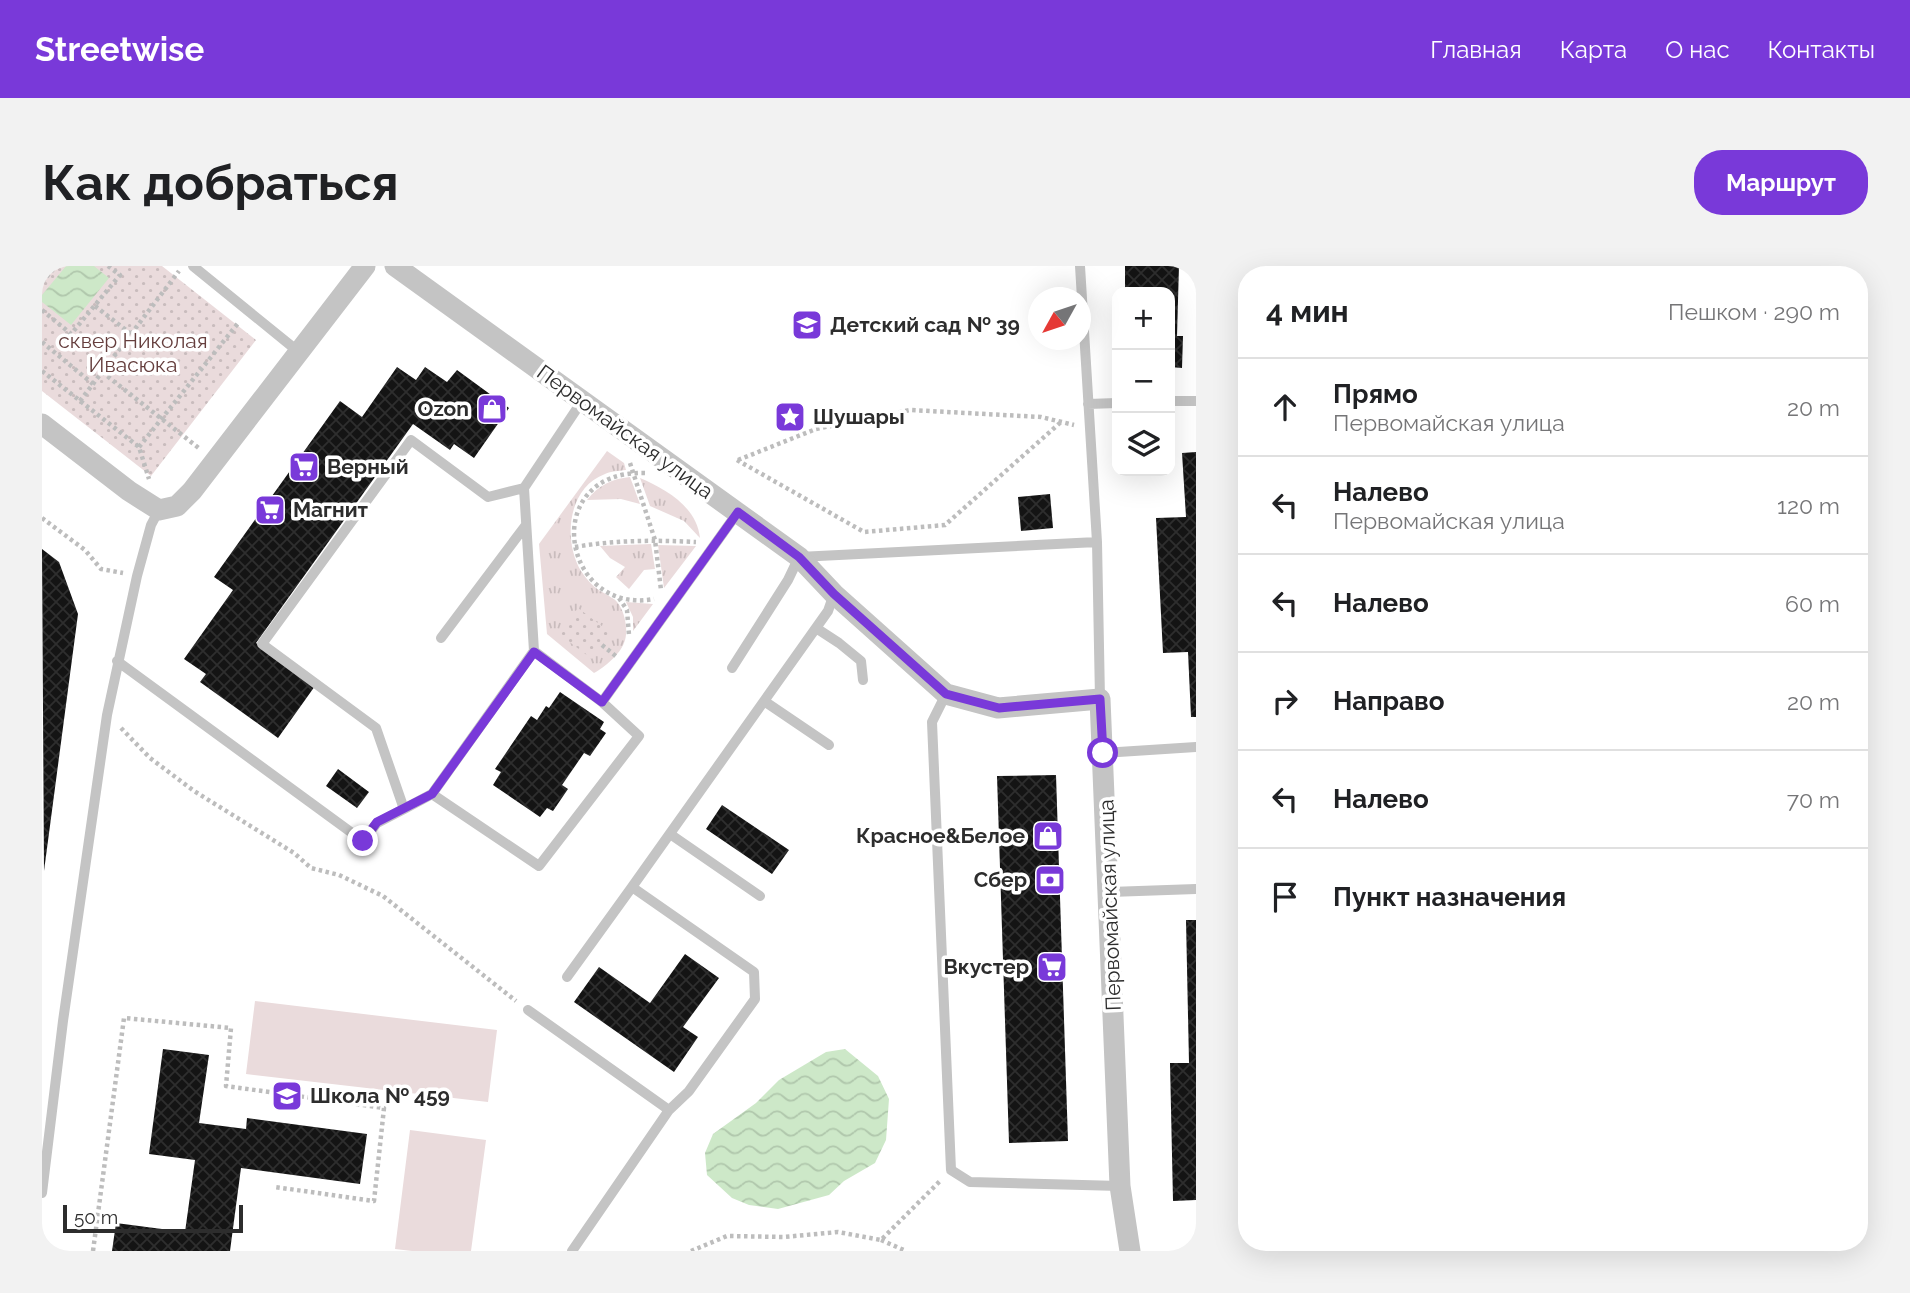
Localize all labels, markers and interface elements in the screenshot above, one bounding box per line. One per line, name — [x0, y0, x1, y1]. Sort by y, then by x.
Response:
text: Streetwise — [35, 30, 204, 69]
text: Главная — [1430, 35, 1522, 64]
text: Карта — [1560, 35, 1627, 64]
text: О нас — [1665, 35, 1730, 64]
text: Контакты — [1768, 35, 1875, 64]
button: Маршрут — [1694, 150, 1868, 215]
text: Как добраться — [42, 154, 399, 211]
north arrow — [1028, 287, 1091, 350]
map controls — [1112, 287, 1175, 476]
button: + — [1112, 287, 1175, 350]
text: 4 мин — [1266, 294, 1349, 329]
text: Пешком · 290 m — [1668, 298, 1840, 325]
school or university icon: Детский сад № 39 — [790, 308, 824, 342]
place label: Детский сад № 39 — [830, 312, 1020, 337]
park label: сквер Николая Ивасюка — [58, 328, 208, 377]
button: − — [1112, 350, 1175, 413]
street label: Первомайская улица — [532, 359, 718, 504]
text: Прямо — [1333, 379, 1418, 409]
icon: ahead — [1266, 388, 1304, 426]
shop icon: Ozon — [475, 392, 509, 426]
text: 20 m — [1787, 394, 1840, 421]
place label: Ozon — [418, 396, 469, 421]
place icon: Шушары — [773, 400, 807, 434]
place label: Шушары — [813, 404, 905, 429]
text: Первомайская улица — [1333, 409, 1565, 436]
button: layers — [1112, 413, 1175, 476]
supermarket icon: Верный — [287, 450, 321, 484]
place label: Верный — [327, 454, 409, 479]
text: Налево — [1333, 477, 1429, 507]
icon: left — [1266, 486, 1304, 524]
text: 120 m — [1777, 492, 1840, 519]
supermarket icon: Магнит — [253, 493, 287, 527]
place label: Магнит — [293, 497, 369, 522]
text: Первомайская улица — [1333, 507, 1565, 534]
icon: left — [1266, 584, 1304, 622]
text: Налево — [1333, 588, 1429, 618]
text: 60 m — [1785, 590, 1840, 617]
icon: right — [1266, 682, 1304, 720]
text: Направо — [1333, 686, 1444, 716]
text: 20 m — [1787, 688, 1840, 715]
route start — [1087, 737, 1118, 768]
icon: left — [1266, 780, 1304, 818]
text: Налево — [1333, 784, 1429, 814]
text: 70 m — [1787, 786, 1840, 813]
street label: Первомайская улица — [1093, 799, 1126, 1011]
shop icon: Красное&Белое — [1031, 819, 1065, 853]
place label: Красное&Белое — [856, 823, 1025, 848]
route end — [347, 825, 378, 856]
bank icon: Сбер — [1033, 863, 1067, 897]
place label: Сбер — [974, 867, 1027, 892]
icon: arrive — [1266, 878, 1304, 916]
text: Пункт назначения — [1333, 882, 1566, 912]
supermarket icon: Вкустер — [1035, 950, 1069, 984]
place label: Вкустер — [943, 954, 1029, 979]
school or university icon: Школа № 459 — [270, 1079, 304, 1113]
place label: Школа № 459 — [310, 1083, 450, 1108]
scale bar — [63, 1202, 243, 1234]
text: 50 m — [74, 1206, 118, 1228]

